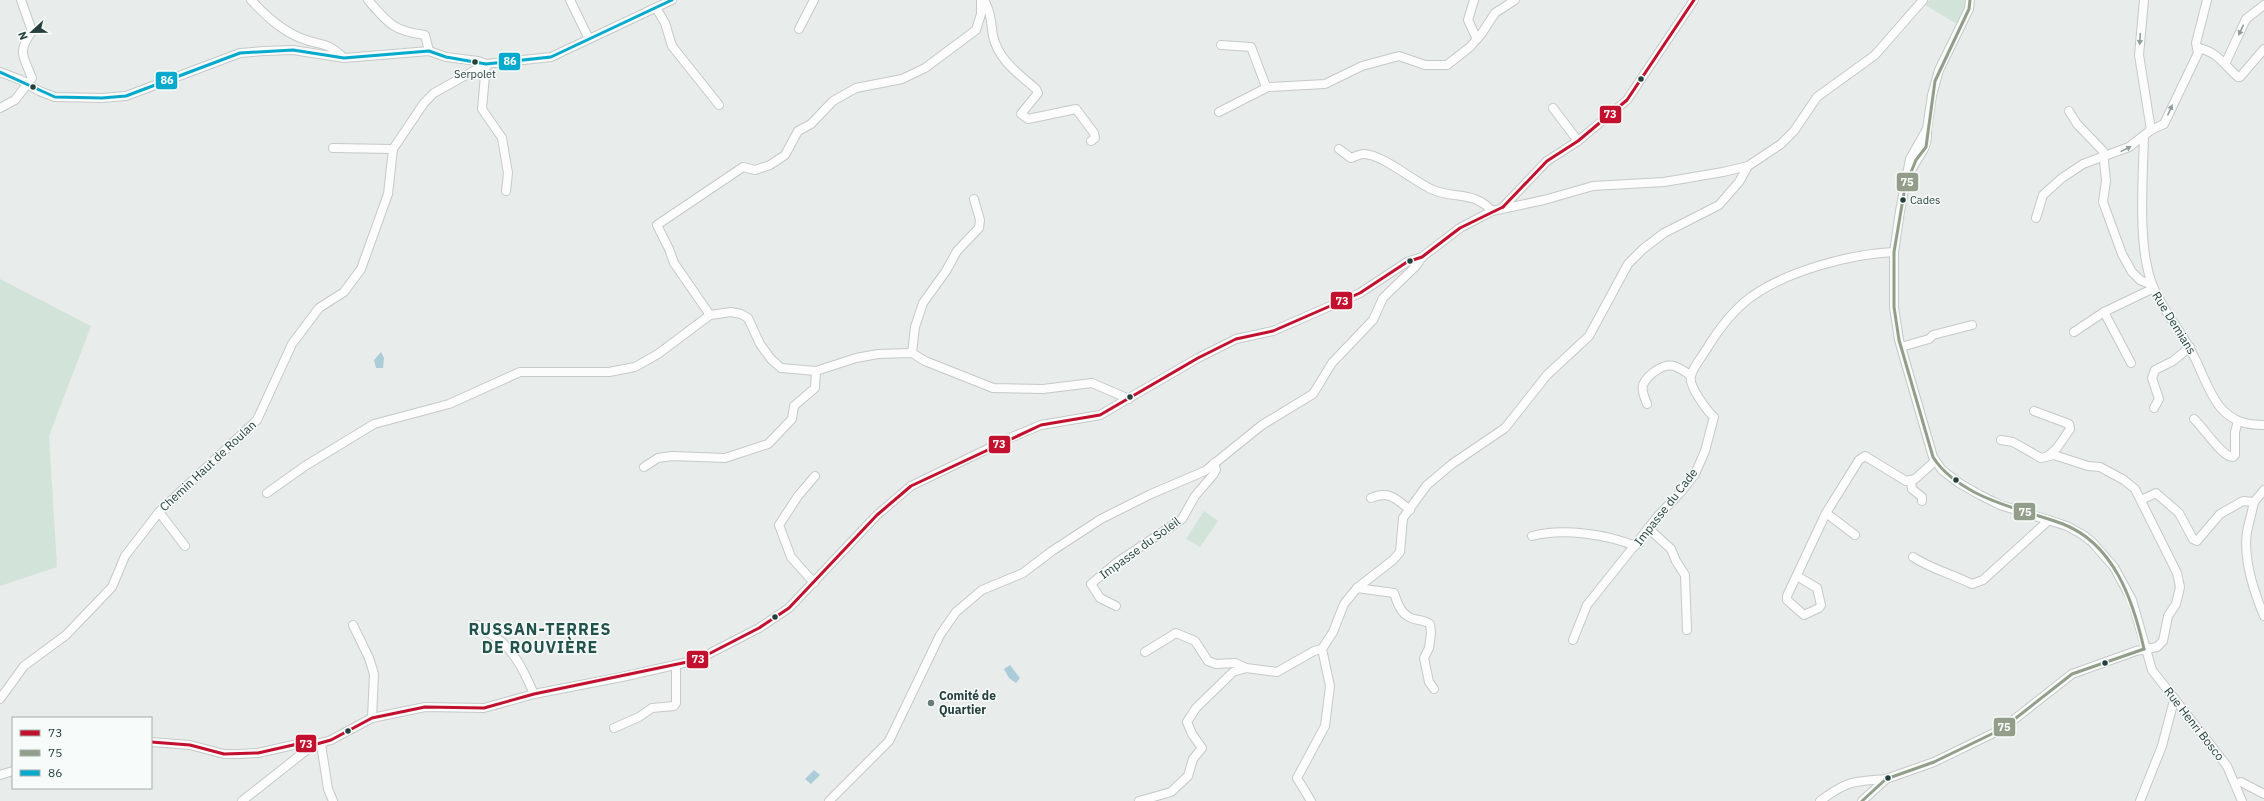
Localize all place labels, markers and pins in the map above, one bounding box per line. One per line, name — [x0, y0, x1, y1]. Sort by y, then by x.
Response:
marker: Serpolet — [470, 57, 480, 67]
place label: Serpolet — [454, 67, 496, 81]
unlabelled marker — [1636, 74, 1646, 84]
unlabelled marker — [28, 82, 38, 92]
place label: Cades — [1910, 193, 1940, 207]
marker: Cades — [1898, 195, 1908, 205]
unlabelled marker — [1405, 256, 1415, 266]
unlabelled marker — [1125, 392, 1135, 402]
unlabelled marker — [1951, 475, 1961, 485]
unlabelled marker — [770, 612, 780, 622]
unlabelled marker — [2100, 658, 2110, 668]
place label: Comité de Quartier — [939, 688, 996, 717]
marker: Comité de Quartier — [926, 698, 936, 708]
unlabelled marker — [343, 726, 353, 736]
unlabelled marker — [1883, 773, 1893, 783]

